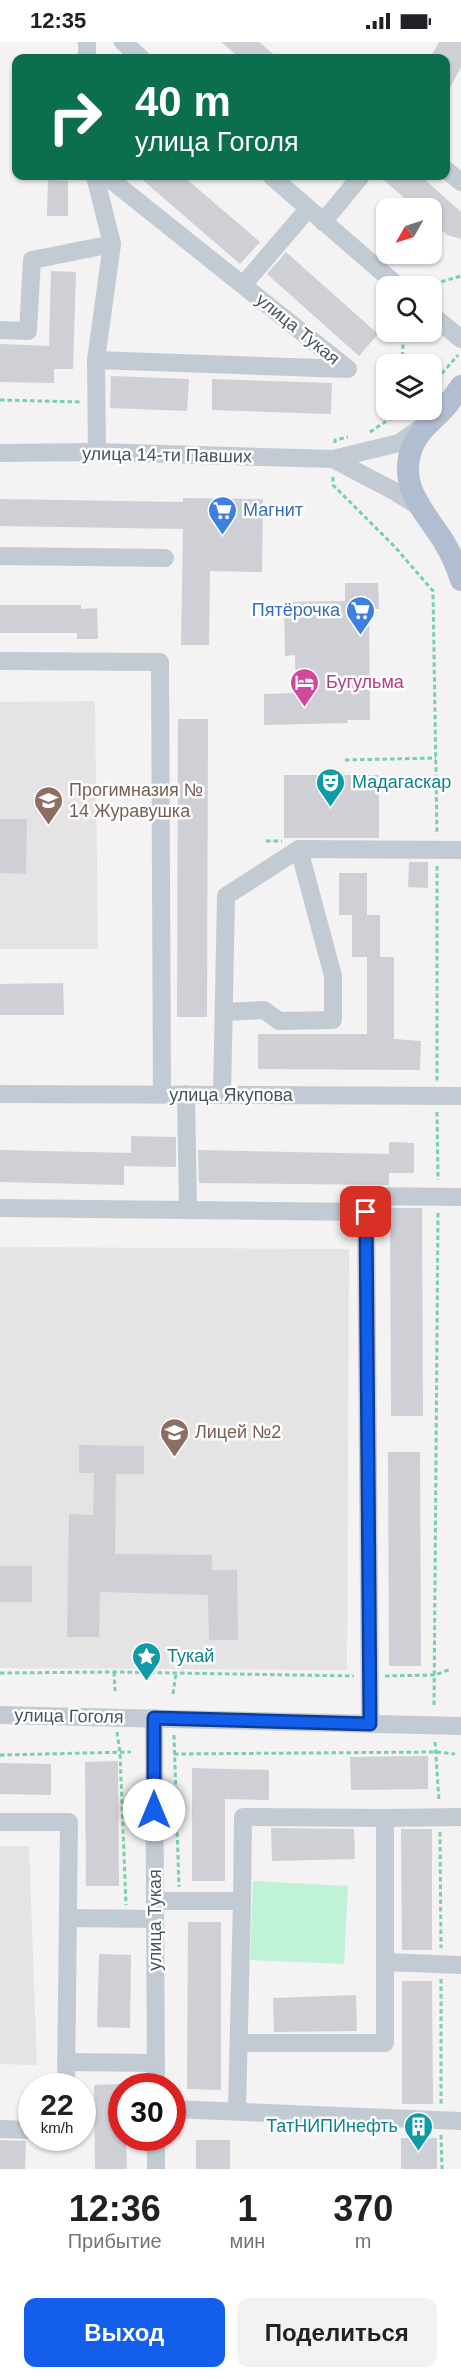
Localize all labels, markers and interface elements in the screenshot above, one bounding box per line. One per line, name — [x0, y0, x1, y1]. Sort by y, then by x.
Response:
text: 12:35 — [30, 8, 86, 33]
icon: right — [36, 78, 114, 156]
text: 40 m — [135, 78, 231, 125]
text: улица Гоголя — [135, 127, 299, 157]
north arrow — [376, 198, 442, 264]
map controls — [376, 198, 442, 420]
button: search — [376, 276, 442, 342]
street label: улица Тукая — [252, 289, 344, 369]
button: layers — [376, 354, 442, 420]
street label: улица 14-ти Павших — [82, 444, 252, 466]
supermarket icon: Магнит — [206, 494, 238, 536]
place label: Магнит — [243, 500, 303, 520]
supermarket icon: Пятёрочка — [345, 594, 377, 636]
place label: Пятёрочка — [252, 600, 341, 620]
hotel icon: Бугульма — [289, 666, 321, 708]
place label: Бугульма — [326, 672, 405, 692]
theatre icon: Мадагаскар — [315, 766, 347, 808]
place label: Мадагаскар — [352, 772, 451, 792]
place label: Прогимназия № 14 Журавушка — [69, 780, 203, 821]
school or university icon: Прогимназия № 14 Журавушка — [32, 784, 64, 826]
street label: улица Якупова — [169, 1085, 294, 1105]
pin — [340, 1186, 391, 1237]
icon: arrive — [349, 1195, 382, 1228]
school or university icon: Лицей №2 — [158, 1416, 190, 1458]
place label: Лицей №2 — [195, 1422, 281, 1442]
place icon: Тукай — [130, 1640, 162, 1682]
place label: Тукай — [167, 1646, 214, 1666]
street label: улица Гоголя — [14, 1705, 124, 1727]
position arrow — [122, 1778, 186, 1842]
street label: улица Тукая — [145, 1869, 165, 1971]
speed limit sign: 30 — [108, 2073, 186, 2151]
text: 22 — [40, 2088, 74, 2121]
building icon: ТатНИПИнефть — [403, 2110, 435, 2152]
place label: ТатНИПИнефть — [266, 2116, 398, 2136]
text: km/h — [41, 2119, 73, 2136]
text: 12:36 — [69, 2188, 161, 2229]
text: 1 — [237, 2188, 257, 2229]
text: 370 — [333, 2188, 393, 2229]
text: Прибытие — [68, 2230, 162, 2252]
text: мин — [229, 2230, 265, 2252]
text: m — [355, 2230, 372, 2252]
button: Выход — [24, 2298, 225, 2367]
button: Поделиться — [237, 2298, 437, 2367]

